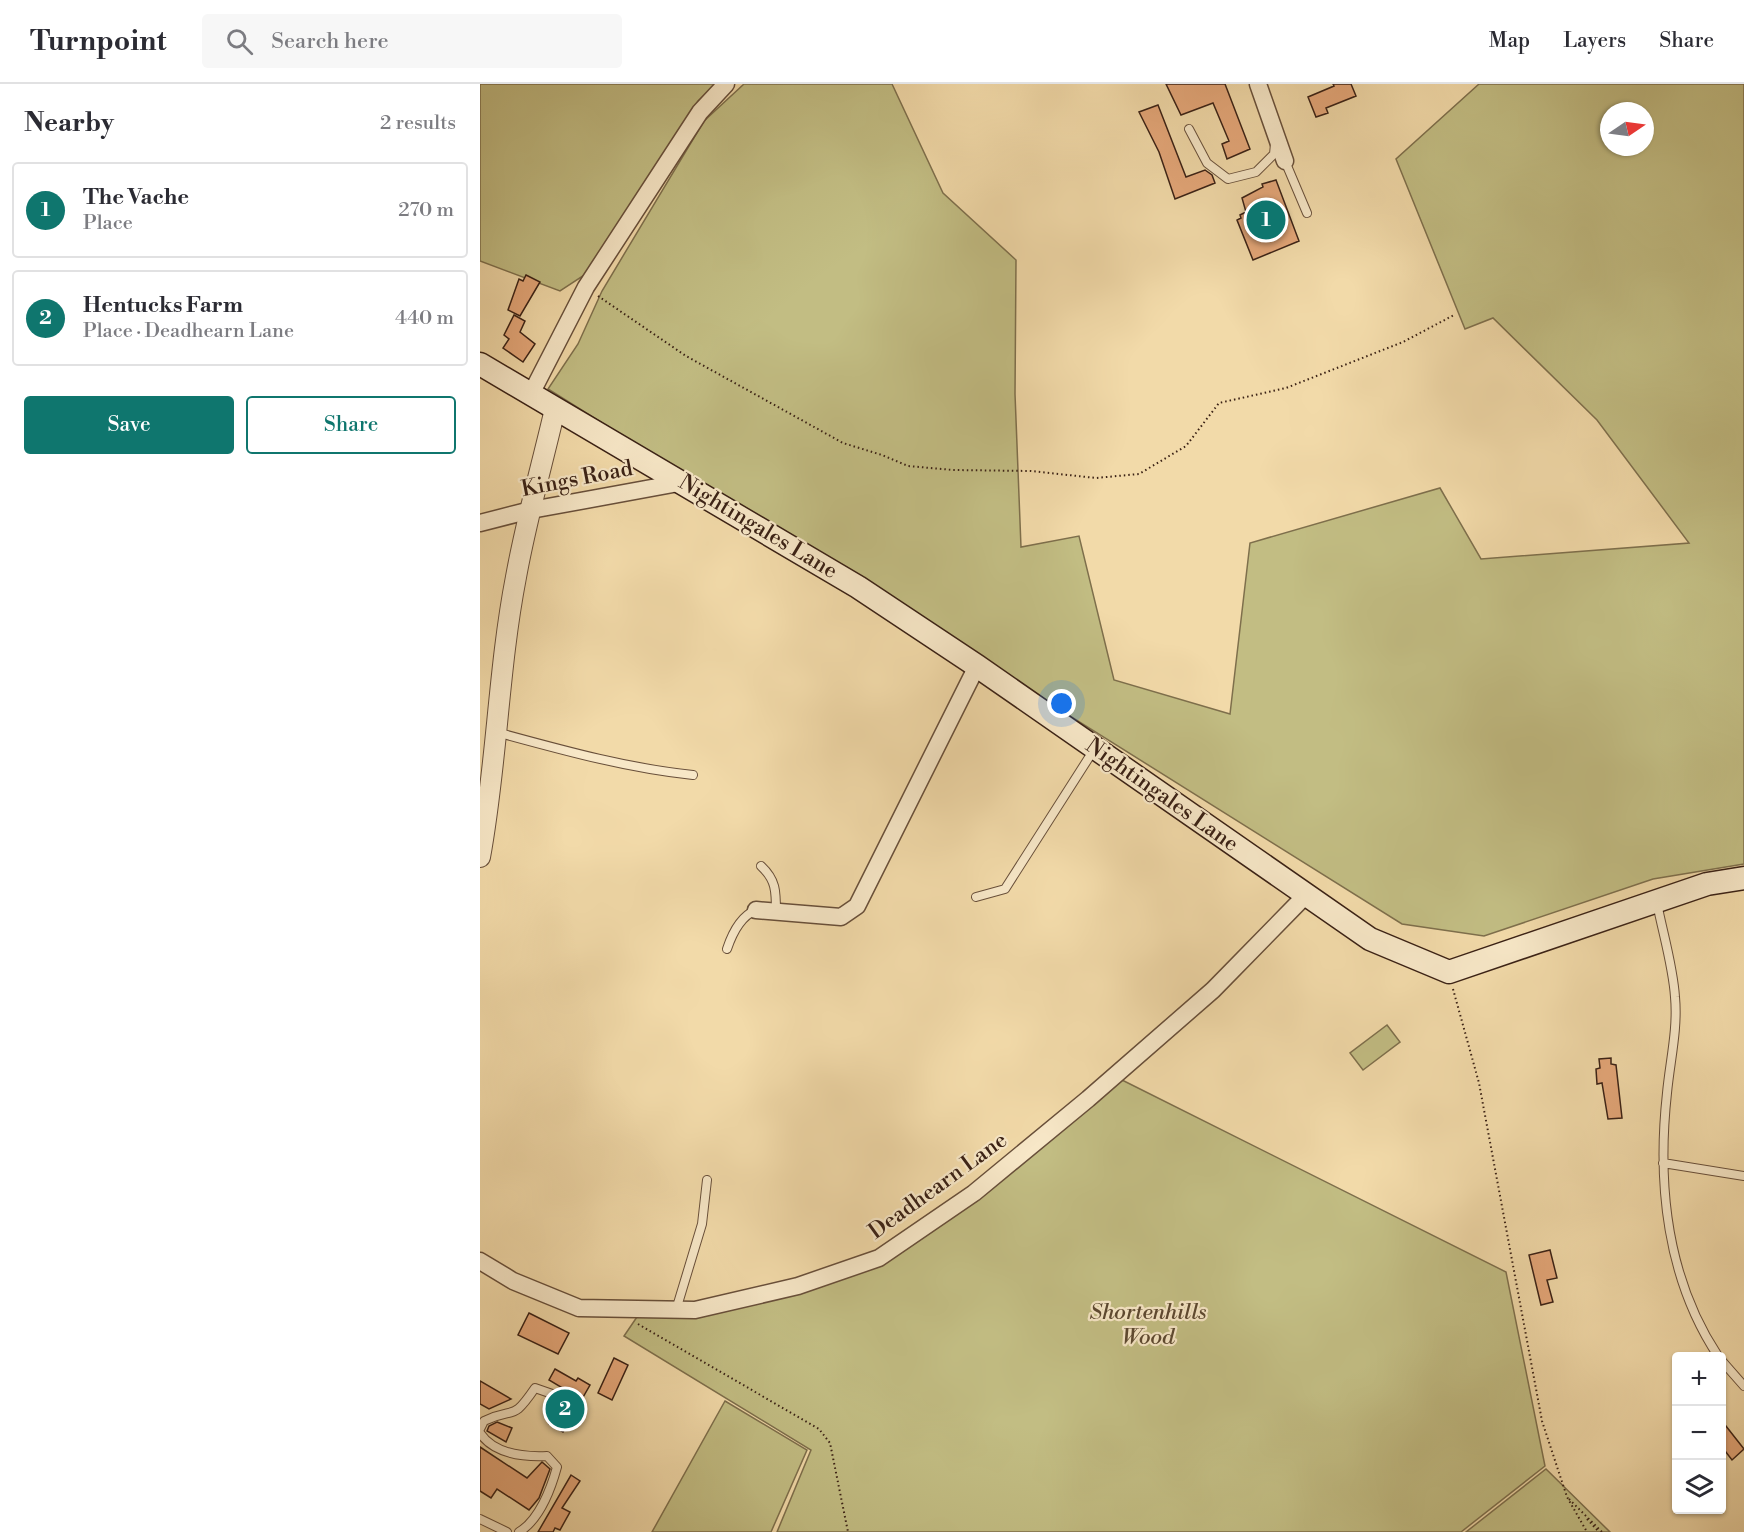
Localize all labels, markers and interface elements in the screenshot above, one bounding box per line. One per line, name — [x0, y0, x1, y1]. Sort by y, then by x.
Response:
search box — [202, 14, 622, 68]
text: Turnpoint — [30, 24, 166, 59]
icon: search — [223, 25, 256, 58]
text: Search here — [271, 28, 389, 55]
text: Map — [1489, 28, 1530, 54]
text: Layers — [1563, 28, 1626, 54]
text: Share — [1659, 28, 1714, 54]
north arrow — [1600, 102, 1654, 156]
text: Nearby — [24, 107, 114, 139]
text: 2 results — [380, 111, 456, 136]
text: The Vache — [83, 184, 189, 211]
text: 1 — [41, 198, 50, 223]
text: 270 m — [398, 198, 454, 223]
pin: 1 — [1246, 198, 1286, 242]
text: Place — [83, 211, 133, 236]
text: Hentucks Farm — [83, 292, 243, 319]
text: 2 — [39, 306, 52, 331]
text: 440 m — [395, 306, 454, 331]
text: Place · Deadhearn Lane — [83, 319, 294, 344]
button: Save — [24, 396, 234, 454]
button: Share — [246, 396, 456, 454]
street label: Kings Road — [519, 455, 636, 503]
street label: Nightingales Lane — [674, 469, 842, 585]
your location — [1047, 689, 1076, 718]
street label: Nightingales Lane — [1080, 732, 1244, 858]
street label: Deadhearn Lane — [863, 1127, 1013, 1245]
park label: Shortenhills Wood — [1089, 1299, 1207, 1351]
map controls — [1672, 1352, 1726, 1514]
button: + — [1672, 1352, 1726, 1406]
pin: 2 — [546, 1386, 584, 1432]
button: − — [1672, 1406, 1726, 1460]
button: layers — [1672, 1460, 1726, 1514]

